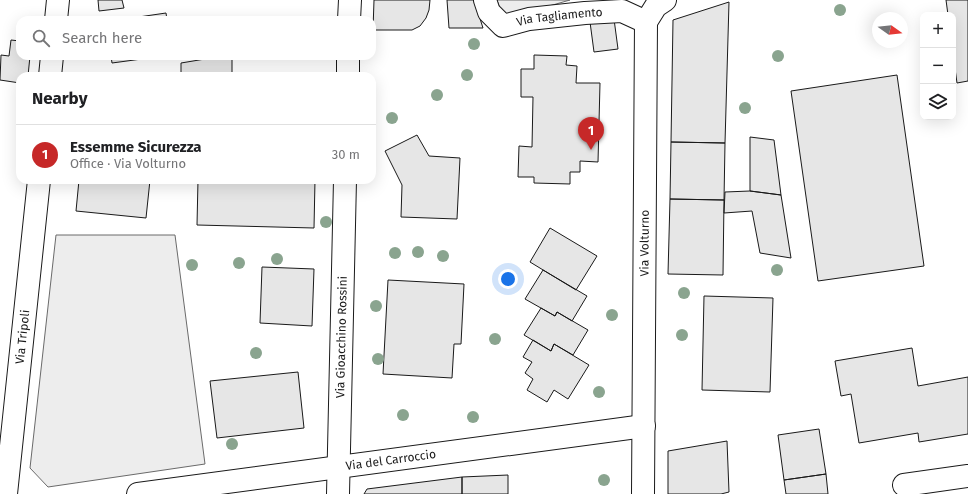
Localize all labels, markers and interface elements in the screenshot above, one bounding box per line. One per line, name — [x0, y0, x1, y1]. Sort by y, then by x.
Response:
street label: Via Tagliamento — [515, 5, 603, 29]
north arrow — [872, 12, 908, 48]
map controls — [920, 12, 956, 120]
button: + — [920, 12, 956, 48]
search box — [16, 16, 376, 60]
icon: search — [30, 27, 52, 49]
text: Search here — [62, 29, 142, 47]
button: − — [920, 48, 956, 84]
button: layers — [920, 84, 956, 120]
text: Nearby — [32, 88, 87, 109]
pin: 1 — [578, 117, 604, 150]
text: Essemme Sicurezza — [70, 138, 202, 156]
text: 1 — [42, 147, 48, 162]
text: 30 m — [332, 147, 360, 162]
text: Office · Via Volturno — [70, 156, 186, 171]
street label: Via Volturno — [637, 210, 652, 276]
your location — [498, 269, 518, 289]
street label: Via Gioacchino Rossini — [333, 276, 350, 398]
street label: Via Tripoli — [13, 309, 32, 365]
street label: Via del Carroccio — [345, 447, 437, 473]

